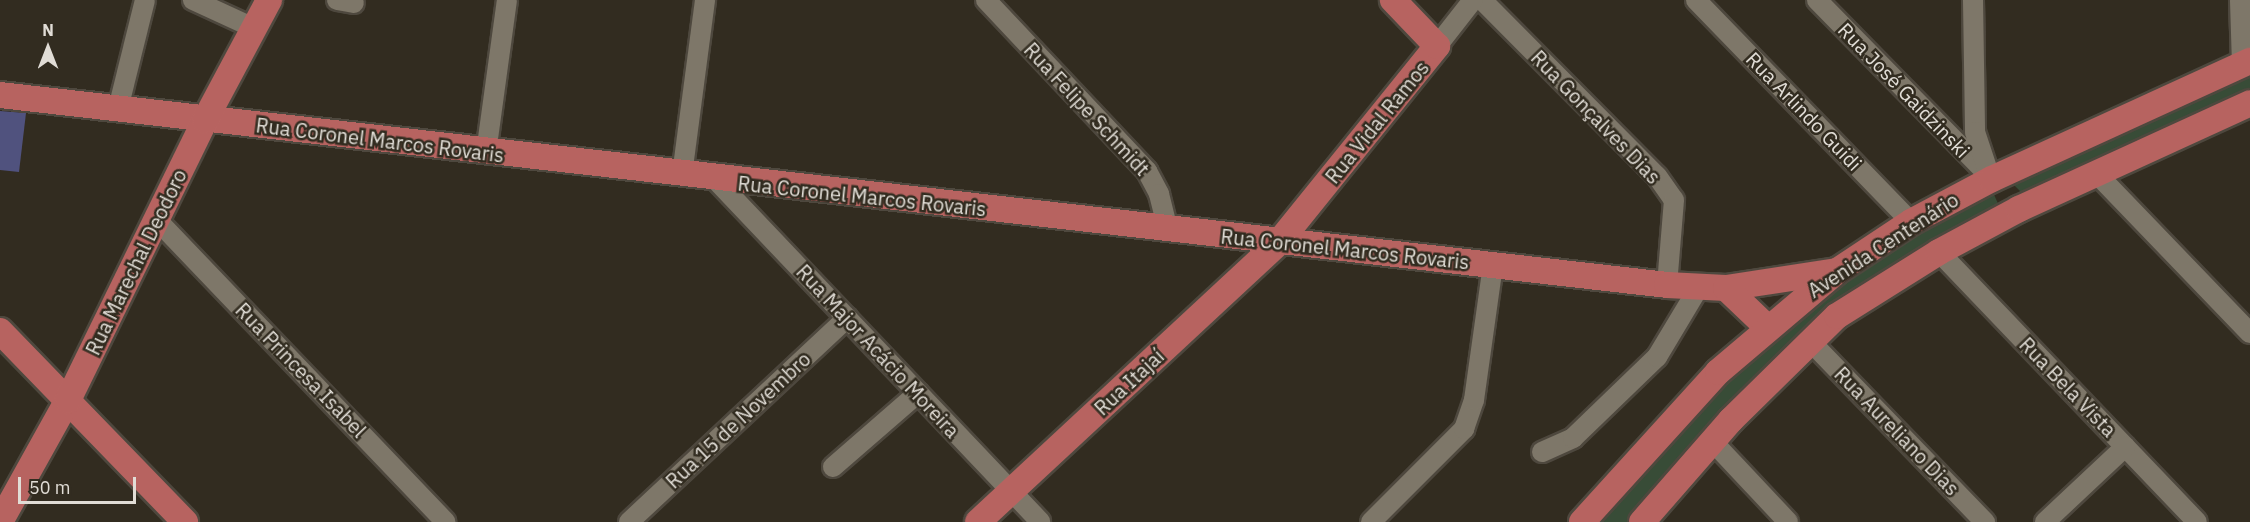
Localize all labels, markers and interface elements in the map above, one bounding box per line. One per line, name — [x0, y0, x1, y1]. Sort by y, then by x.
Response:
street label: Rua José Gaidzinski — [1833, 17, 1975, 163]
north arrow — [18, 18, 78, 78]
text: N — [42, 20, 54, 40]
street label: Rua Felipe Schmidt — [1019, 38, 1155, 180]
street label: Rua Gonçalves Dias — [1526, 45, 1666, 189]
street label: Rua Arlindo Guidi — [1741, 47, 1867, 175]
street label: Rua Vidal Ramos — [1320, 56, 1434, 188]
street label: Rua Coronel Marcos Rovaris — [255, 113, 505, 167]
street label: Rua Marechal Deodoro — [81, 165, 191, 359]
street label: Rua Coronel Marcos Rovaris — [737, 171, 987, 221]
street label: Avenida Centenário — [1803, 187, 1963, 303]
street label: Rua Coronel Marcos Rovaris — [1220, 224, 1470, 274]
street label: Rua Major Acácio Moreira — [792, 259, 964, 443]
street label: Rua Princesa Isabel — [231, 298, 371, 442]
street label: Rua Bela Vista — [2015, 332, 2121, 442]
street label: Rua Itajaí — [1089, 344, 1169, 420]
street label: Rua 15 de Novembro — [661, 347, 815, 493]
street label: Rua Aureliano Dias — [1830, 362, 1964, 500]
scale bar — [21, 465, 140, 503]
text: 50 m — [29, 476, 71, 499]

